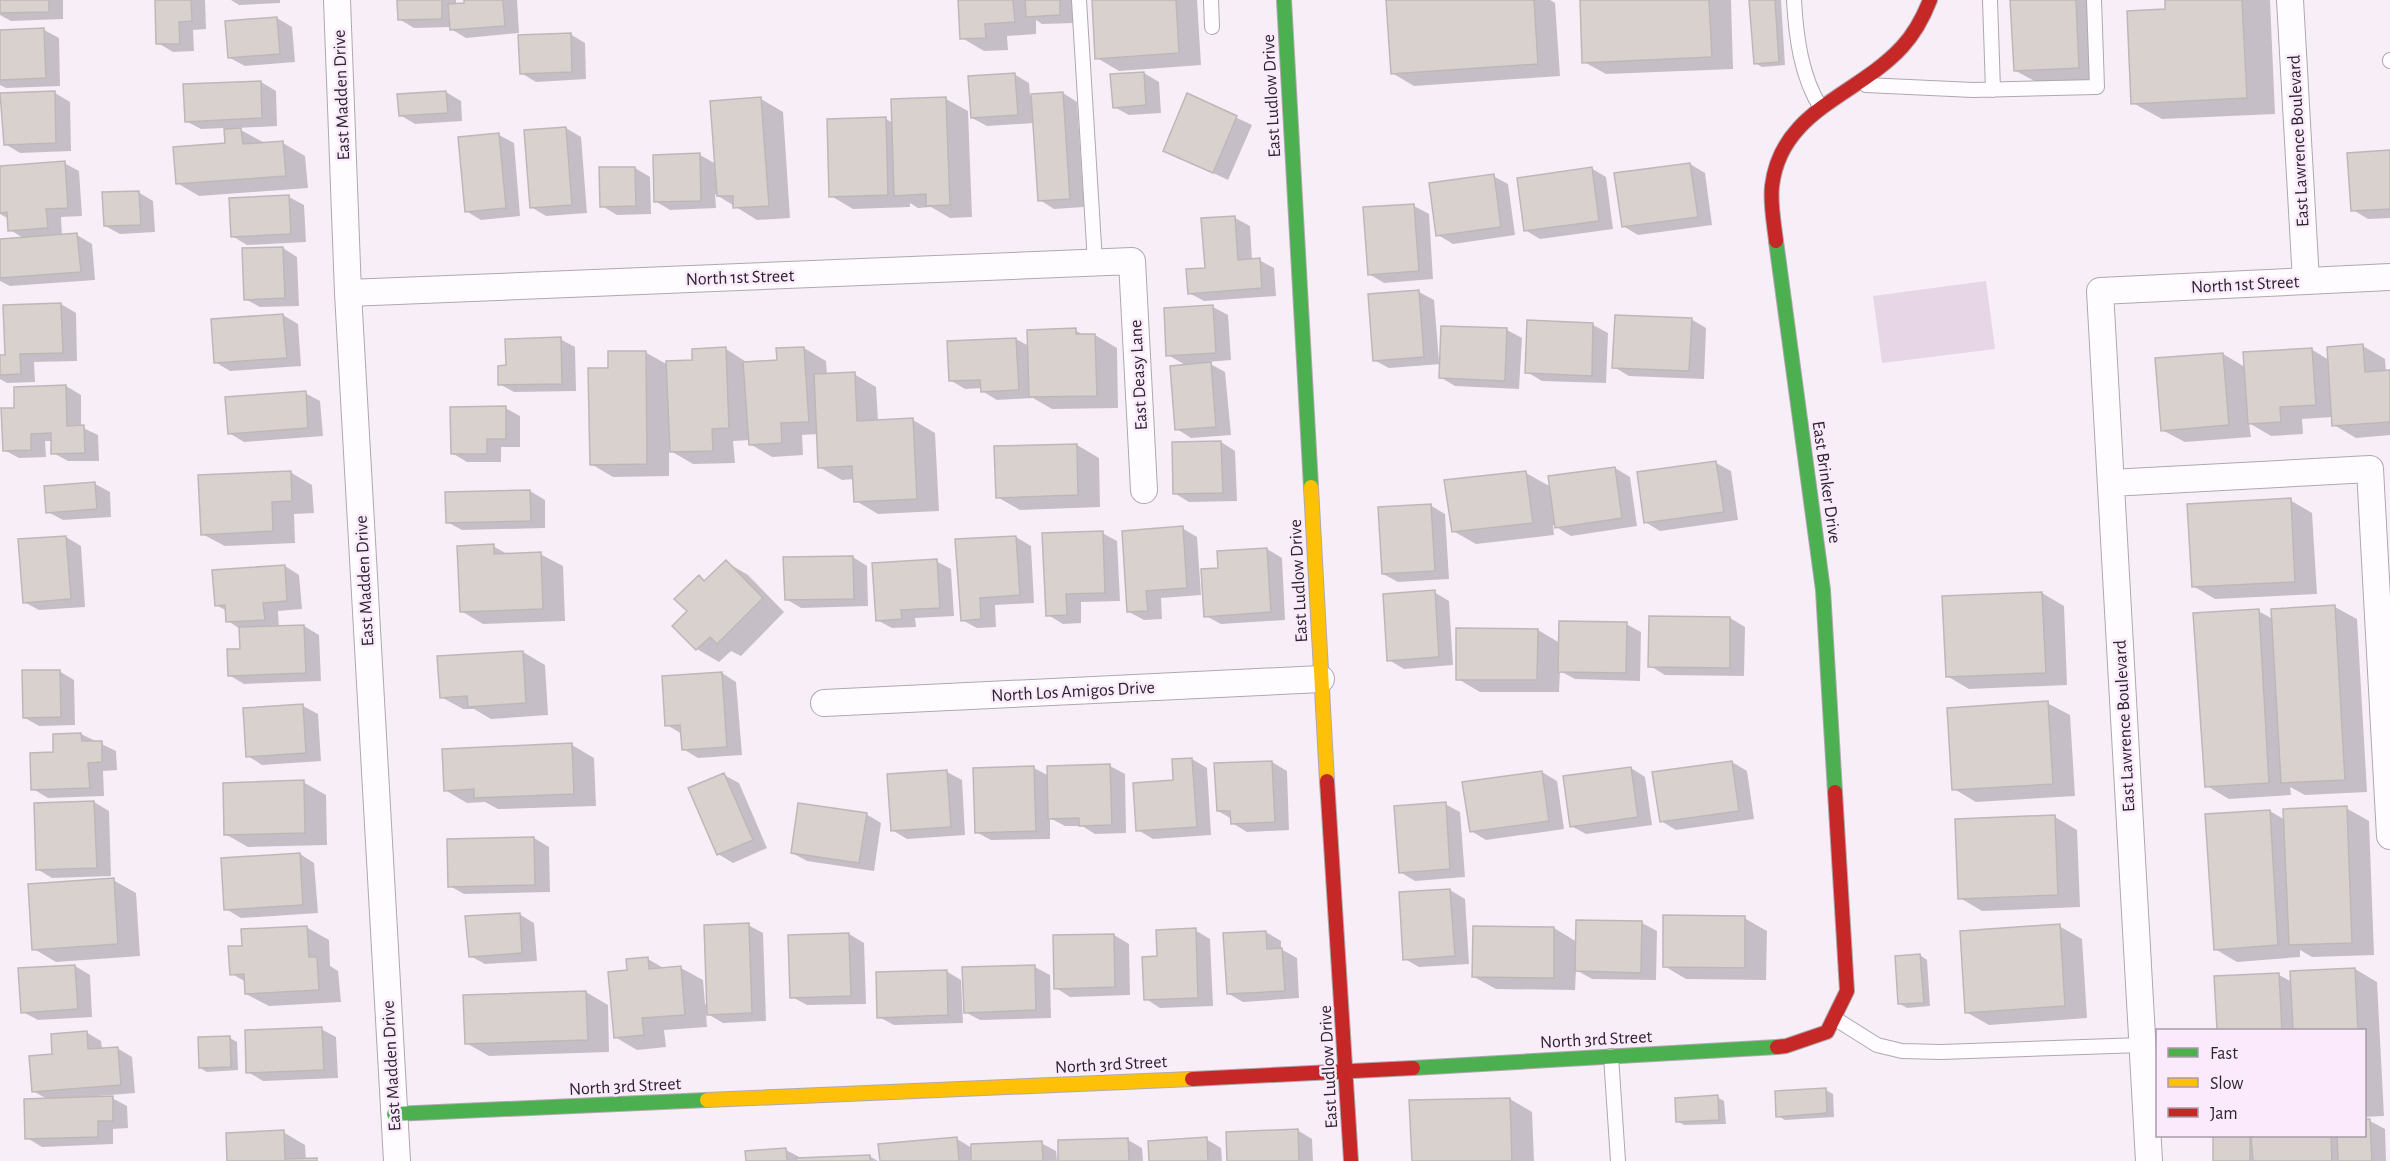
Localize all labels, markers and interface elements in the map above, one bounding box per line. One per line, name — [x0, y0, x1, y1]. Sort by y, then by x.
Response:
street label: East Madden Drive — [331, 29, 353, 161]
street label: East Ludlow Drive — [1260, 34, 1284, 158]
street label: East Lawrence Boulevard — [2286, 55, 2312, 227]
street label: North 1st Street — [686, 267, 795, 289]
street label: North 1st Street — [2190, 273, 2300, 297]
street label: East Deasy Lane — [1127, 319, 1151, 431]
street label: East Brinker Drive — [1809, 420, 1844, 544]
street label: East Madden Drive — [353, 515, 377, 647]
street label: East Ludlow Drive — [1287, 519, 1311, 643]
street label: East Lawrence Boulevard — [2112, 640, 2138, 812]
street label: North Los Amigos Drive — [991, 679, 1155, 705]
street label: East Madden Drive — [380, 1000, 404, 1132]
street label: East Ludlow Drive — [1317, 1005, 1341, 1129]
street label: North 3rd Street — [1539, 1028, 1653, 1052]
legend — [2156, 1029, 2366, 1137]
text: Fast — [2210, 1045, 2238, 1063]
street label: North 3rd Street — [1054, 1053, 1168, 1077]
street label: North 3rd Street — [568, 1075, 682, 1099]
text: Slow — [2210, 1075, 2243, 1093]
text: Jam — [2210, 1105, 2238, 1123]

